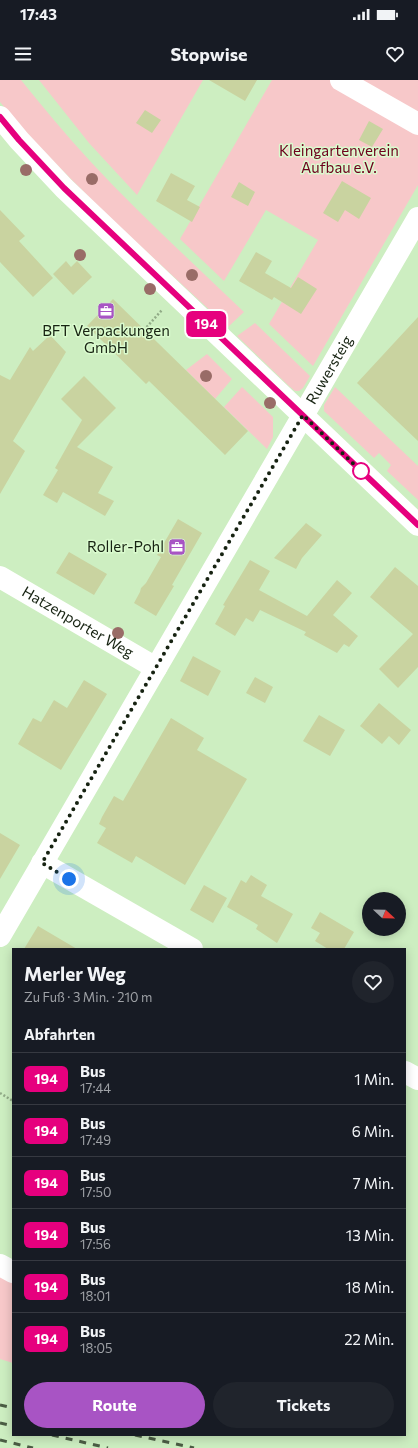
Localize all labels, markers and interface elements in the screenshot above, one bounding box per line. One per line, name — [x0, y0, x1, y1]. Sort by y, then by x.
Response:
text: 17:43 — [20, 5, 57, 23]
icon: menu — [12, 43, 34, 65]
text: Stopwise — [170, 43, 248, 65]
icon: heart — [384, 43, 406, 65]
park label: Kleingartenverein Aufbau e.V. — [279, 141, 399, 176]
office icon: BFT Verpackungen GmbH — [96, 301, 116, 321]
line badge: 194 — [183, 311, 229, 337]
text: 194 — [194, 315, 218, 332]
place label: BFT Verpackungen GmbH — [42, 321, 170, 356]
street label: Ruwersteig — [302, 332, 356, 407]
unlabelled marker — [352, 462, 370, 480]
place label: Roller-Pohl — [87, 537, 164, 555]
office icon: Roller-Pohl — [167, 537, 187, 557]
street label: Hatzenporter Weg — [19, 582, 137, 661]
your location — [59, 869, 79, 889]
north arrow — [362, 892, 406, 936]
map controls — [362, 892, 406, 936]
button: heart — [352, 961, 394, 1003]
text: Merler Weg — [24, 962, 126, 985]
text: Zu Fuß · 3 Min. · 210 m — [24, 989, 152, 1005]
text: Abfahrten — [24, 1025, 95, 1043]
text: Bus — [80, 1062, 105, 1080]
text: 194 — [34, 1070, 58, 1087]
text: 1 Min. — [354, 1070, 394, 1088]
text: 17:44 — [80, 1080, 111, 1096]
text: Bus — [80, 1114, 105, 1132]
text: 194 — [34, 1122, 58, 1139]
text: 6 Min. — [352, 1122, 394, 1140]
text: 17:49 — [80, 1132, 111, 1148]
text: Bus — [80, 1166, 105, 1184]
text: 194 — [34, 1174, 58, 1191]
text: 7 Min. — [353, 1174, 394, 1192]
text: 17:50 — [80, 1184, 111, 1200]
text: Bus — [80, 1218, 105, 1236]
text: 194 — [34, 1226, 58, 1243]
text: 13 Min. — [346, 1226, 394, 1244]
text: 17:56 — [80, 1236, 111, 1252]
text: Bus — [80, 1270, 105, 1288]
text: 194 — [34, 1278, 58, 1295]
text: 18 Min. — [345, 1278, 394, 1296]
text: 18:01 — [80, 1288, 111, 1304]
text: Bus — [80, 1322, 105, 1340]
text: 194 — [34, 1330, 58, 1347]
text: 22 Min. — [344, 1330, 394, 1348]
text: 18:05 — [80, 1340, 112, 1356]
button: Route — [24, 1382, 205, 1428]
button: Tickets — [213, 1382, 394, 1428]

